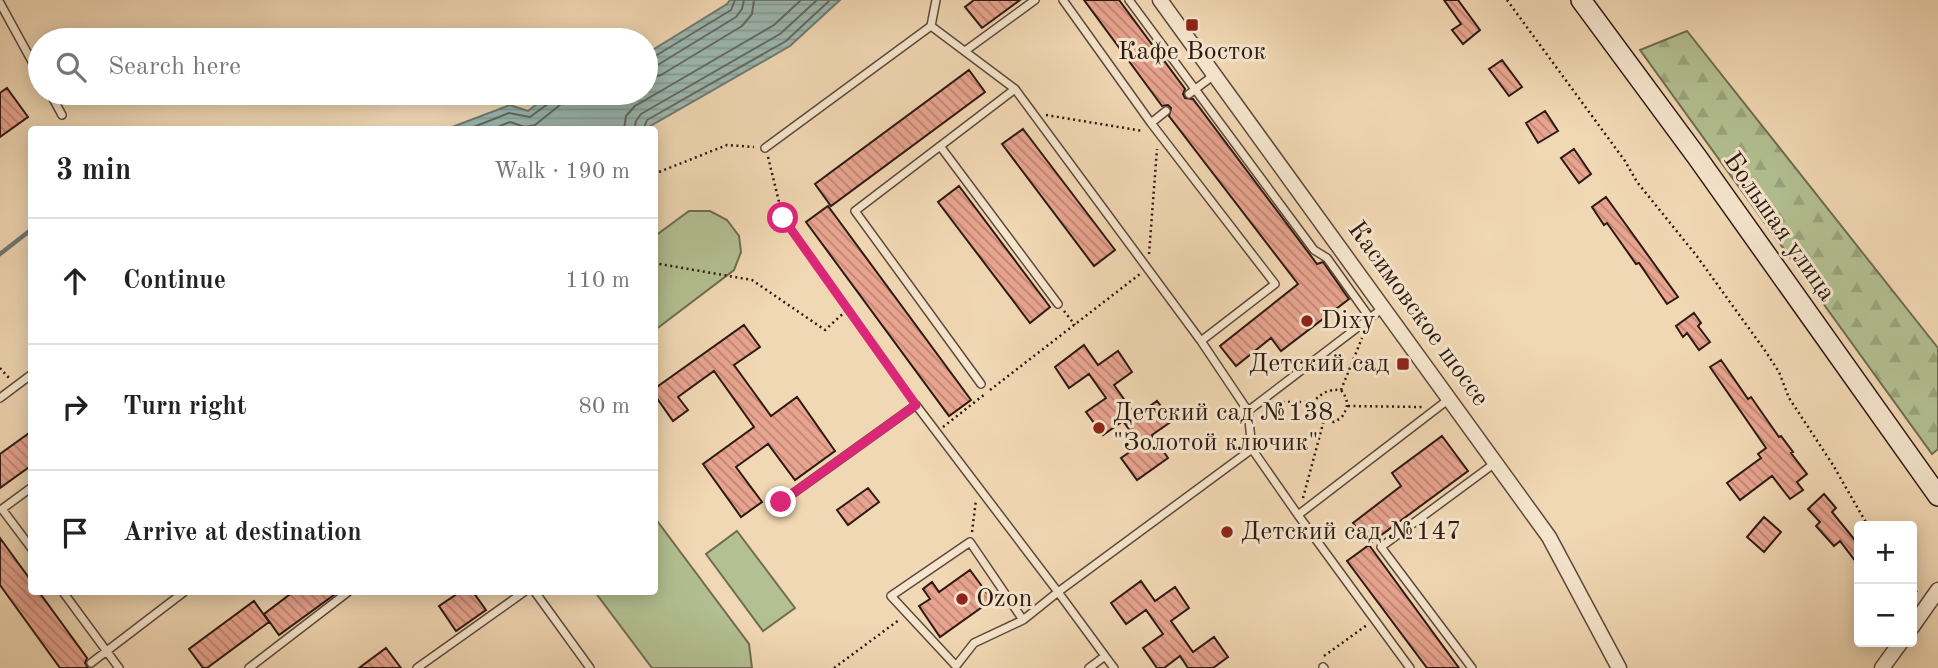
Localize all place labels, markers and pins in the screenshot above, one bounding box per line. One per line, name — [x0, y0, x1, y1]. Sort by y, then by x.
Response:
marker: Кафе Восток — [1184, 17, 1200, 33]
place label: Кафе Восток — [1118, 39, 1266, 65]
place label: Dixy — [1321, 308, 1376, 334]
marker: Dixy — [1299, 313, 1315, 329]
place label: Детский сад — [1249, 351, 1389, 377]
marker: Детский сад — [1395, 356, 1411, 372]
place label: Детский сад №138 "Золотой ключик" — [1113, 400, 1333, 456]
marker: Детский сад №138 "Золотой ключик" — [1091, 420, 1107, 436]
place label: Детский сад №147 — [1241, 519, 1461, 545]
marker: Детский сад №147 — [1219, 524, 1235, 540]
place label: Ozon — [976, 586, 1033, 612]
marker: Ozon — [954, 591, 970, 607]

